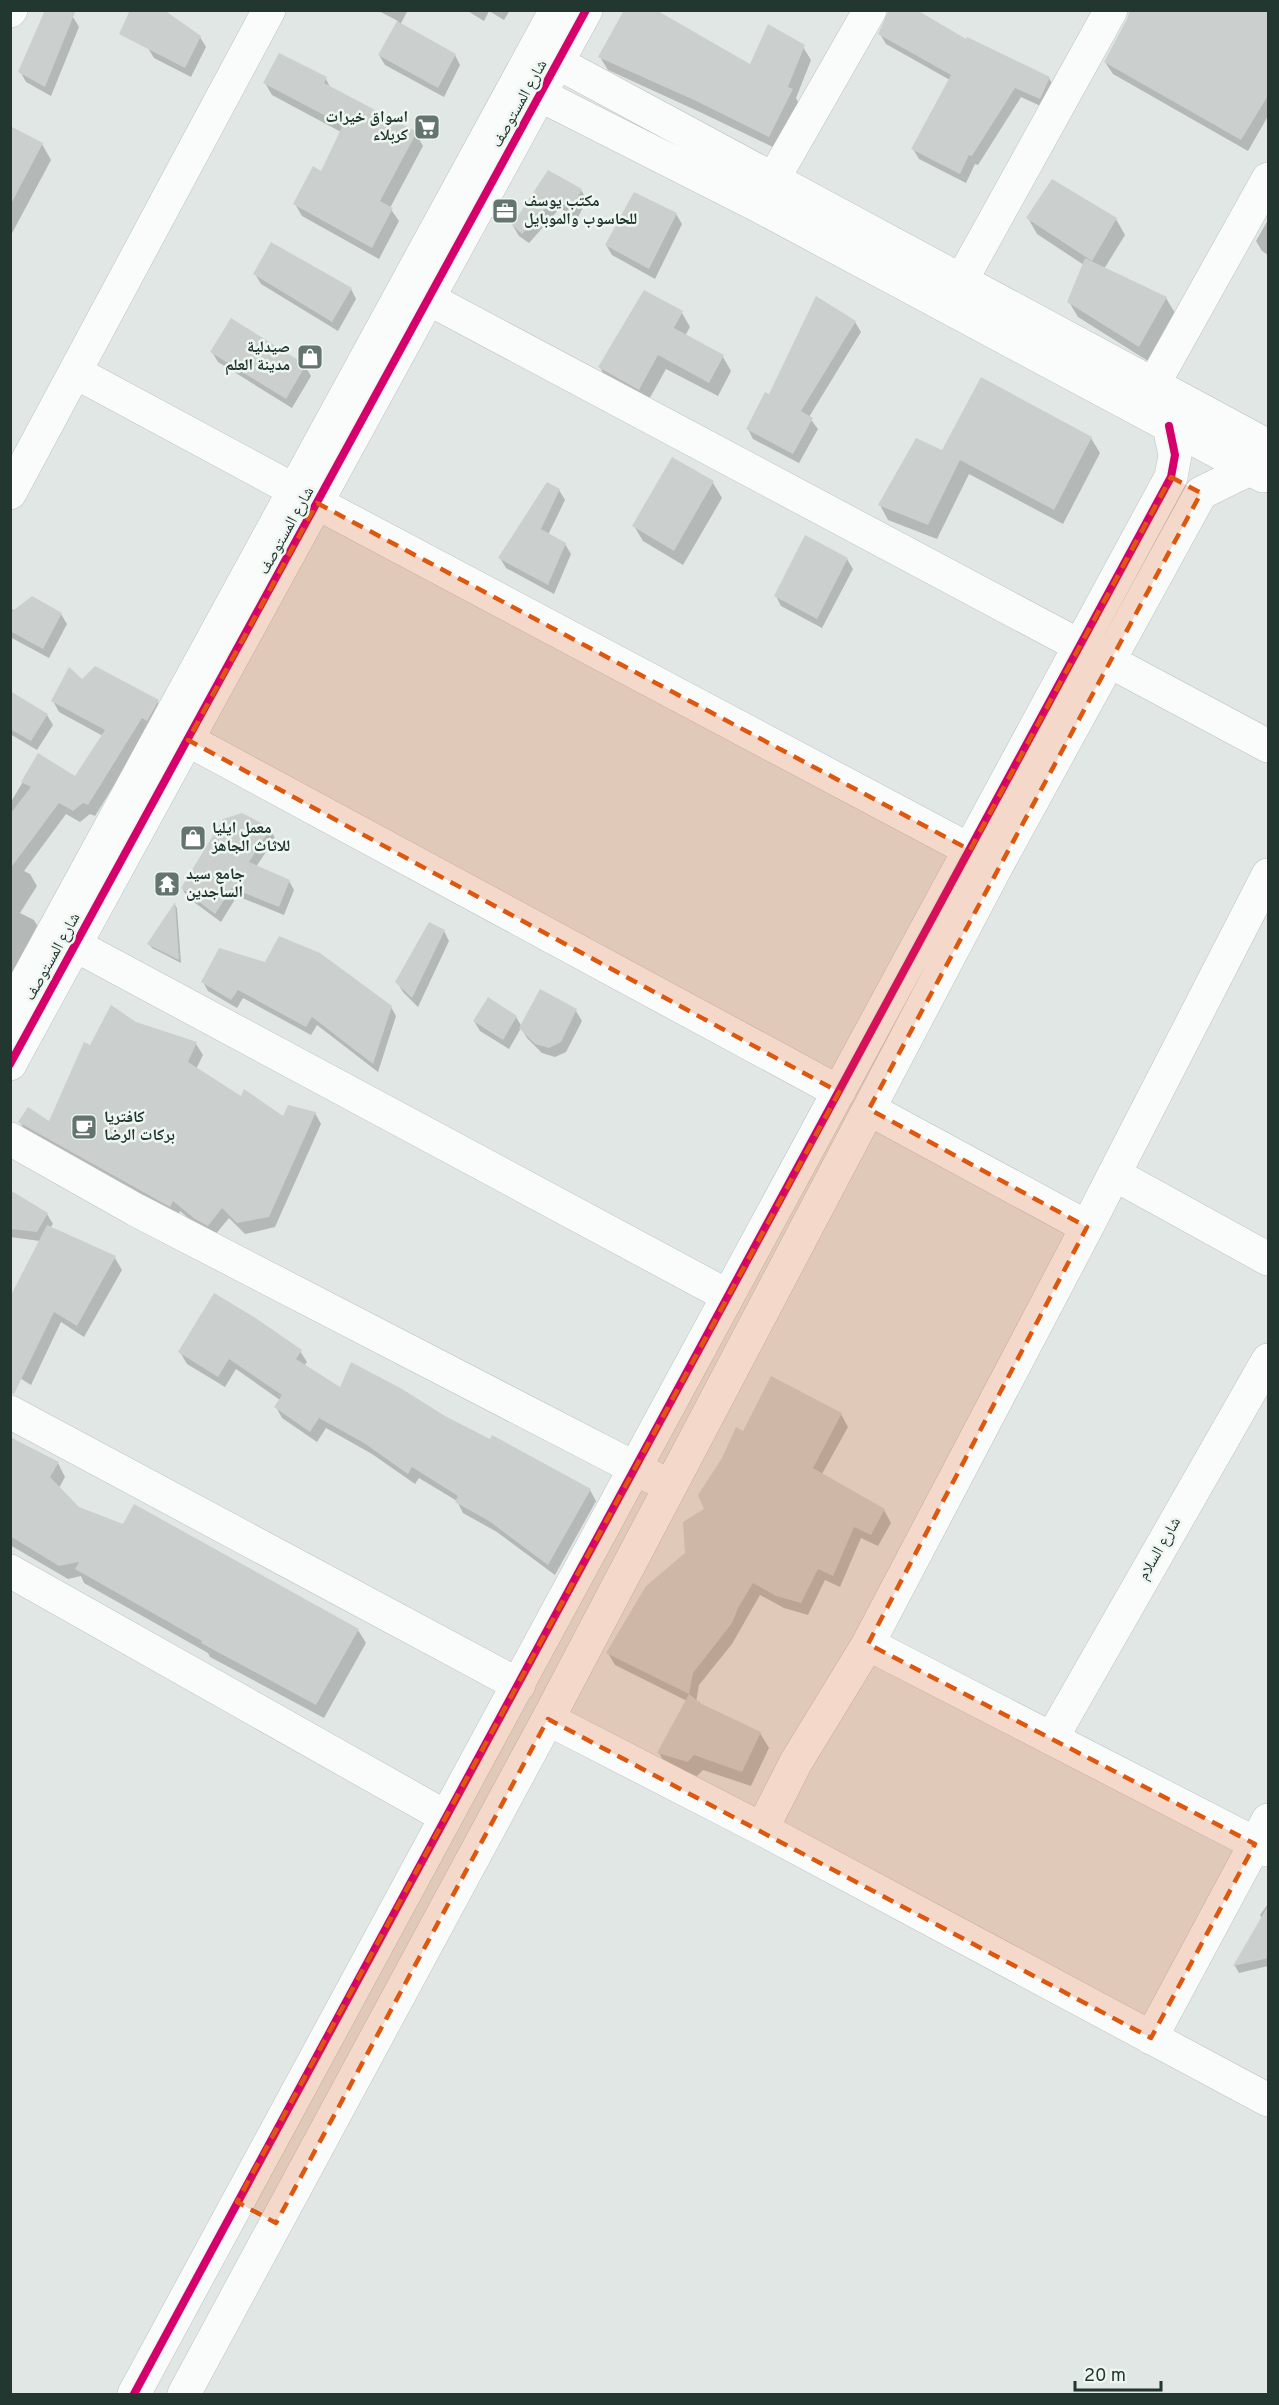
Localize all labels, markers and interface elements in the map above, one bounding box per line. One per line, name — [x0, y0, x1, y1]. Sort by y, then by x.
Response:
street label: شارع المستوصف — [488, 57, 552, 151]
place label: اسواق خيرات كربلاء — [326, 108, 408, 146]
supermarket icon: اسواق خيرات كربلاء — [412, 112, 442, 142]
place label: مكتب يوسف للحاسوب والموبايل — [524, 192, 637, 230]
office icon: مكتب يوسف للحاسوب والموبايل — [490, 196, 520, 226]
place label: صيدلية مدينة العلم — [225, 338, 290, 376]
shop icon: صيدلية مدينة العلم — [295, 342, 325, 372]
street label: شارع المستوصف — [255, 484, 319, 578]
place label: معمل ايليا للاثاث الجاهز — [211, 819, 290, 857]
shop icon: معمل ايليا للاثاث الجاهز — [178, 823, 208, 853]
place label: جامع سيد الساجدين — [186, 865, 245, 903]
temple icon: جامع سيد الساجدين — [152, 869, 182, 899]
street label: شارع المستوصف — [21, 910, 85, 1004]
place label: كافتريا بركات الرضا — [104, 1108, 175, 1146]
cafe icon: كافتريا بركات الرضا — [69, 1112, 99, 1142]
street label: شارع السلام — [1134, 1514, 1186, 1584]
scale bar — [1075, 2354, 1160, 2392]
text: 20 m — [1084, 2365, 1126, 2388]

